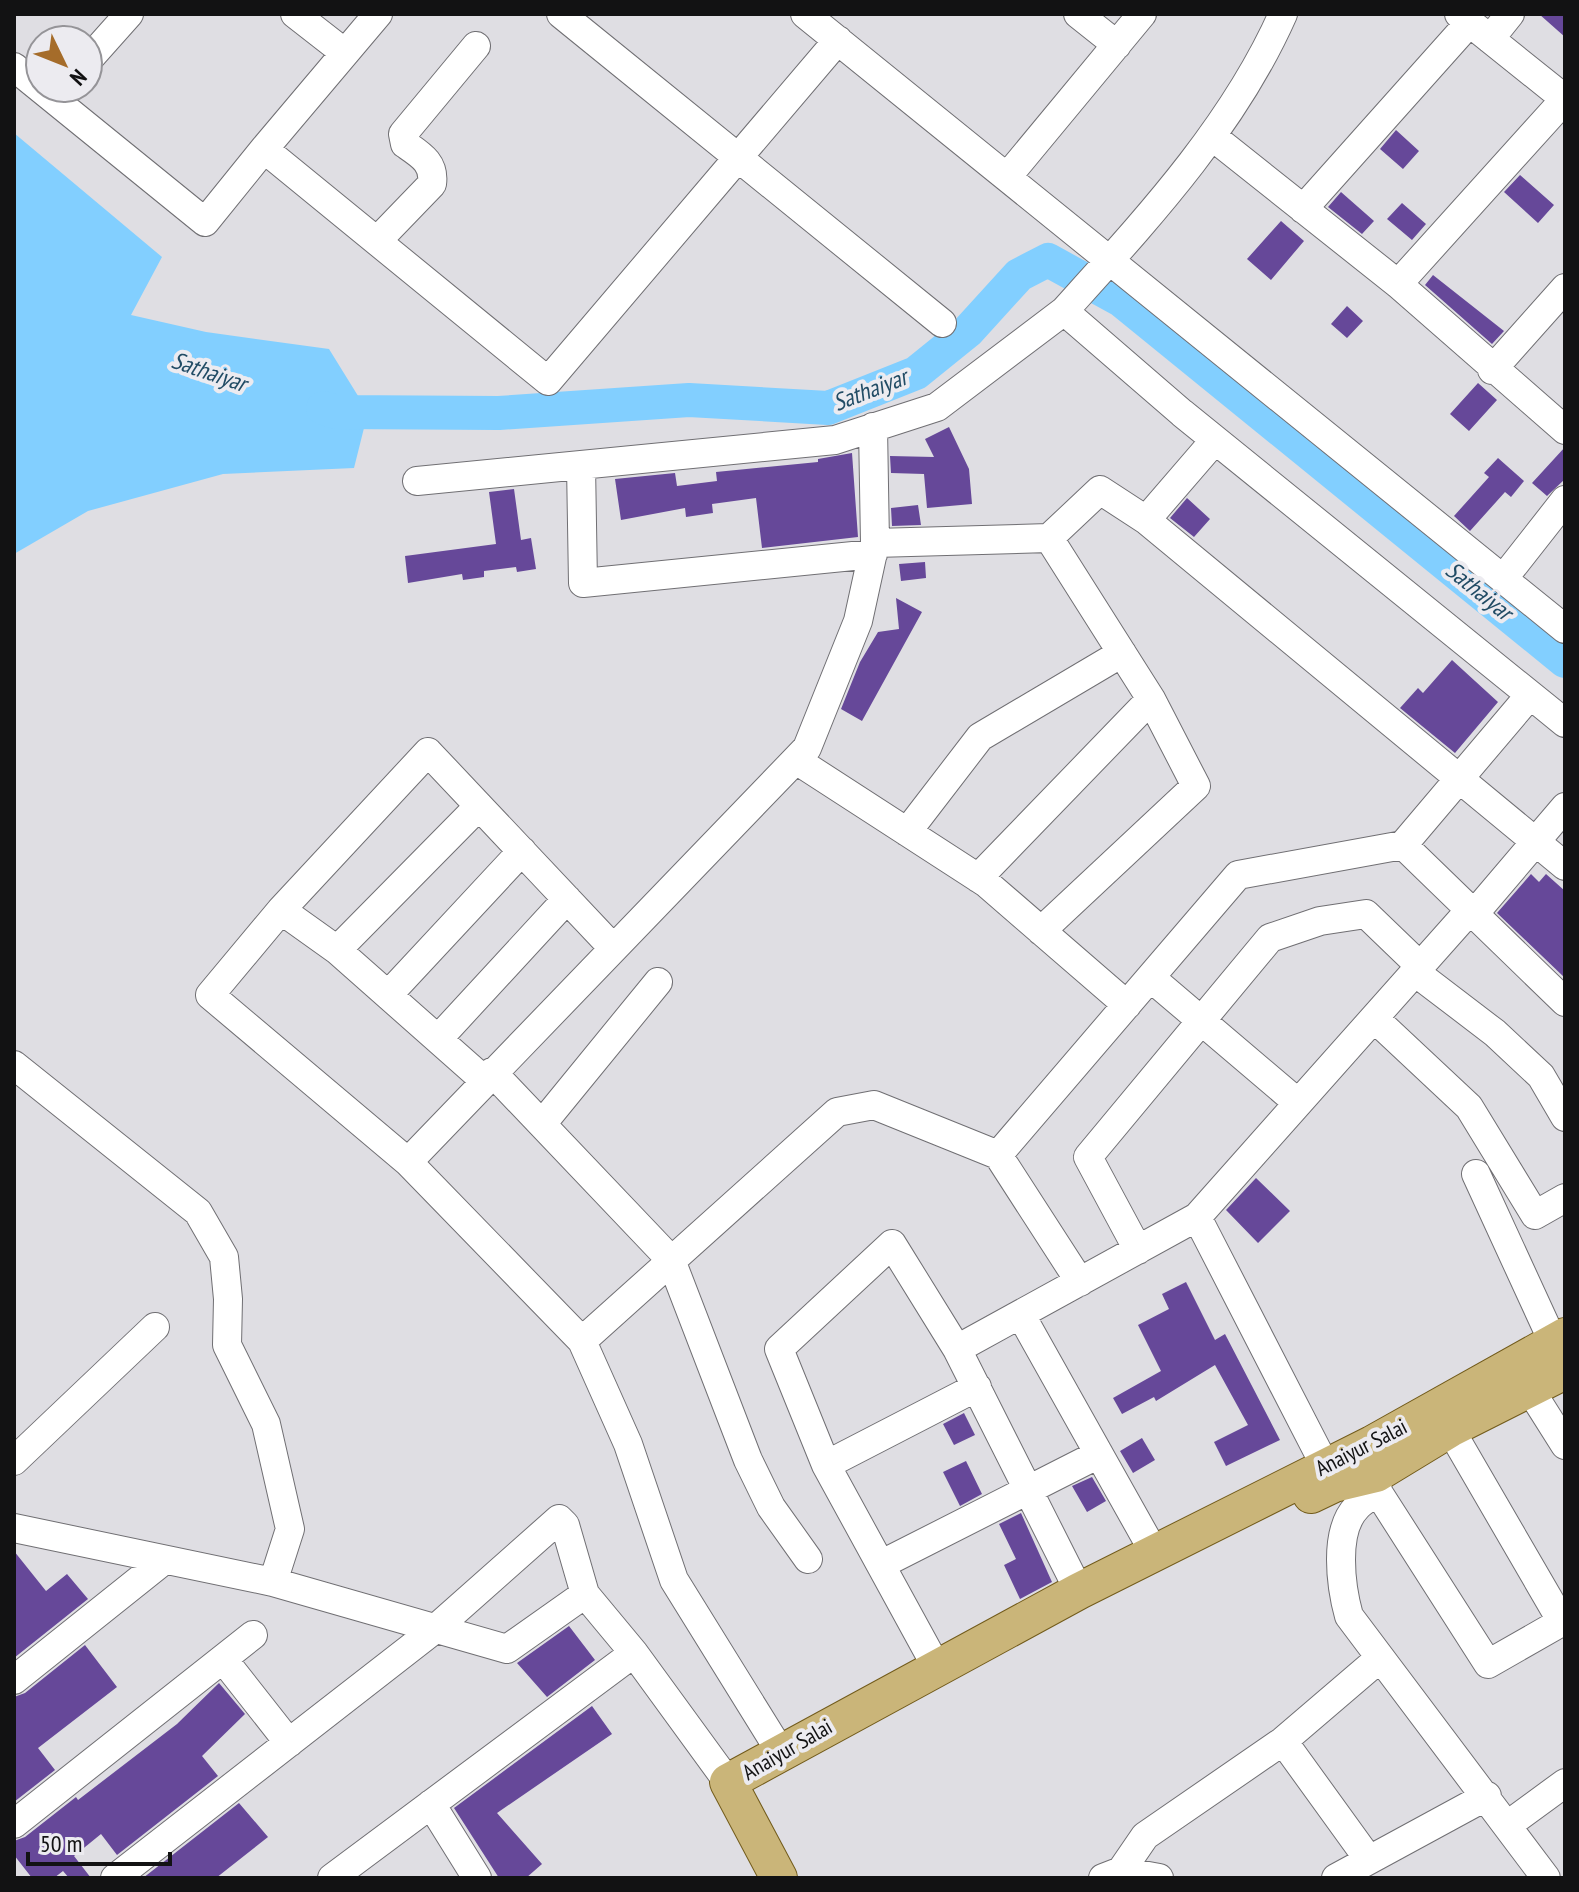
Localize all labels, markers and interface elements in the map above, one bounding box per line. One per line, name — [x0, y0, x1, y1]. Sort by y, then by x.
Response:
north arrow — [24, 24, 104, 104]
text: N — [64, 64, 93, 92]
water label: Sathaiyar — [168, 344, 254, 400]
water label: Sathaiyar — [828, 360, 915, 418]
water label: Sathaiyar — [1440, 554, 1522, 629]
street label: Anaiyur Salai — [1311, 1412, 1411, 1482]
street label: Anaiyur Salai — [737, 1712, 837, 1786]
scale bar — [28, 1816, 170, 1866]
text: 50 m — [40, 1828, 82, 1859]

